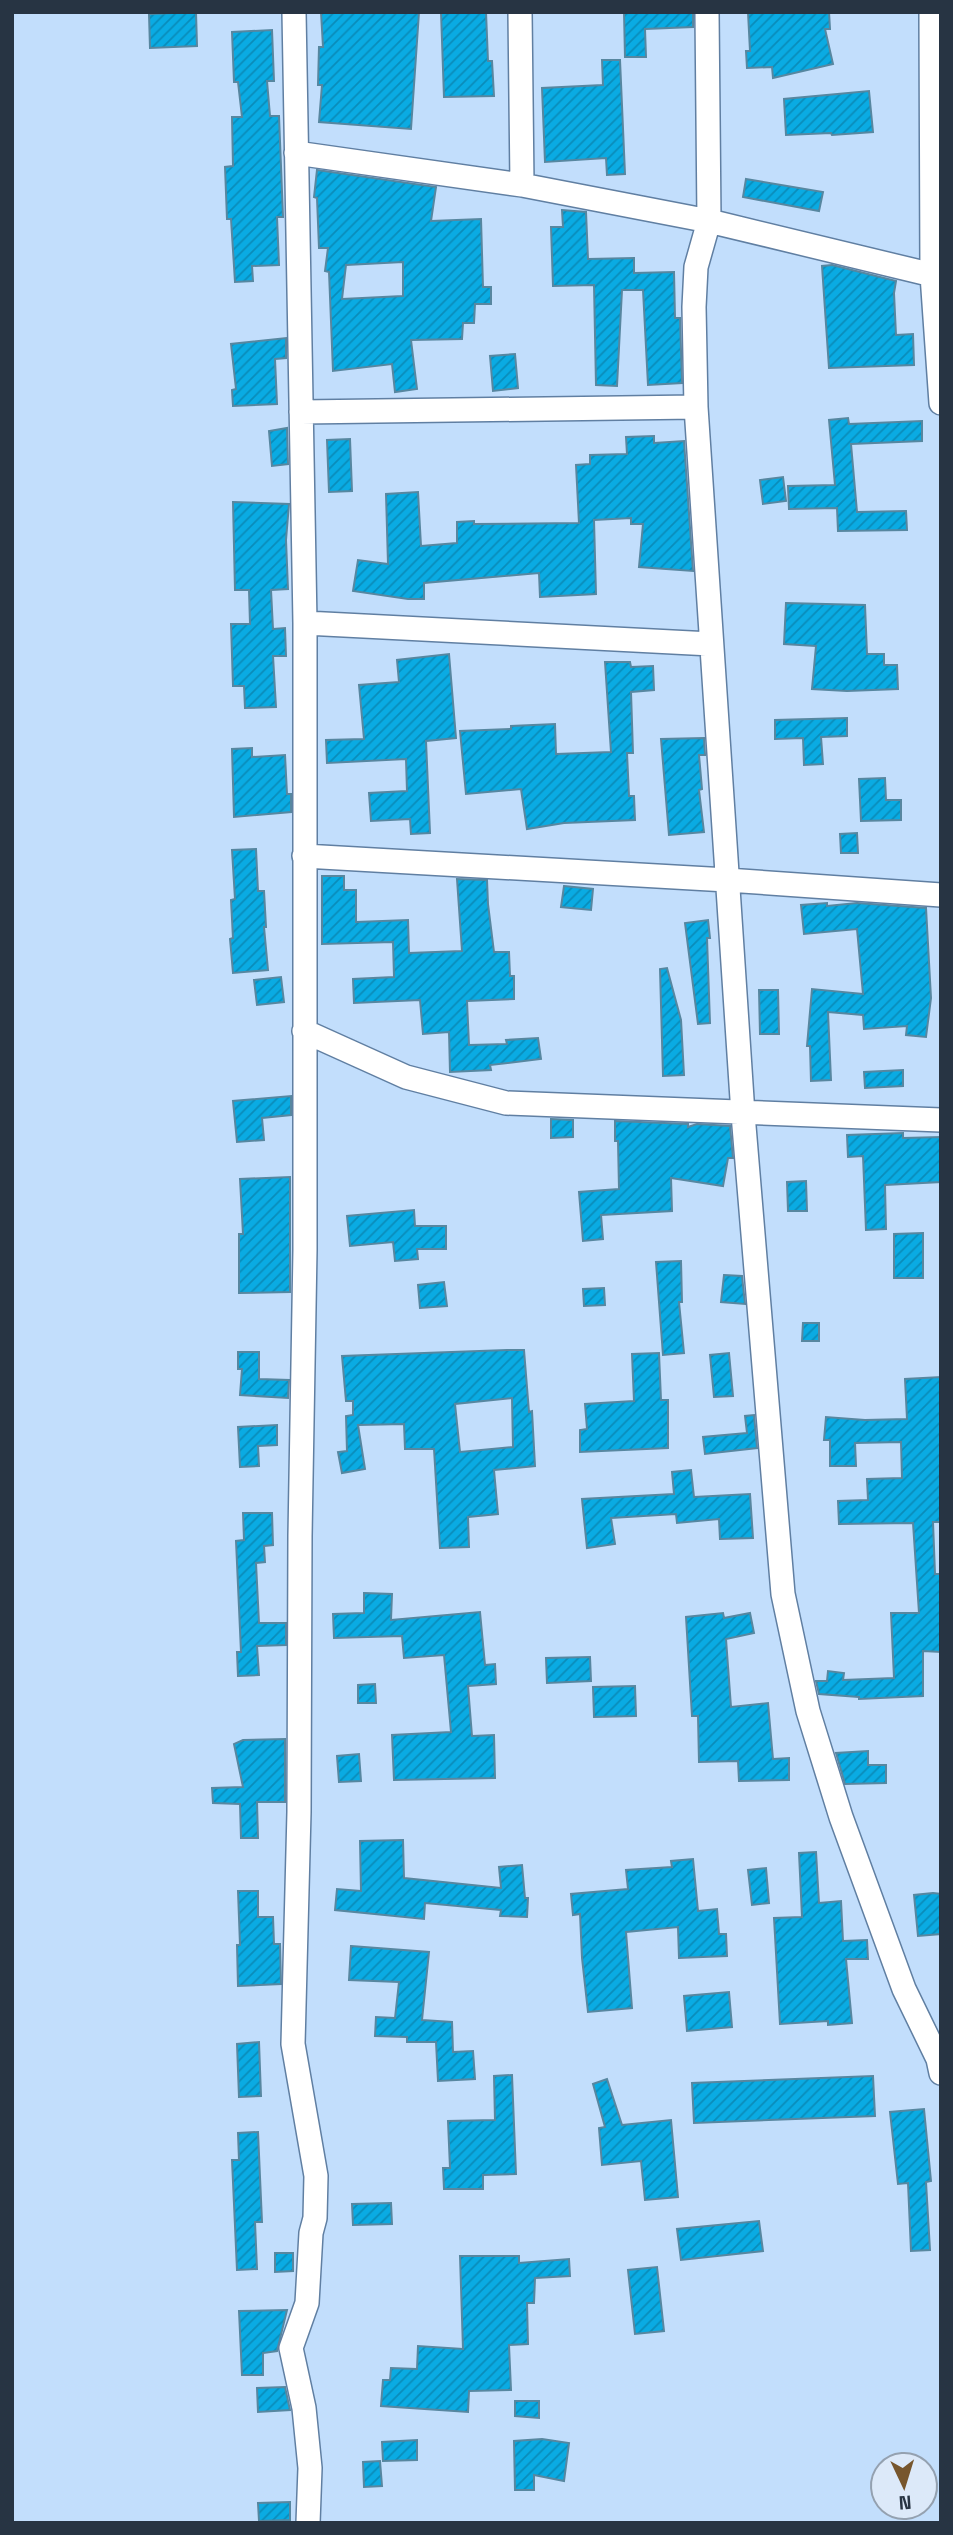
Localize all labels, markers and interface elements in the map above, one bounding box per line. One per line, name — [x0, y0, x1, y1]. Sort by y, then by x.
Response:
north arrow — [869, 2451, 939, 2521]
text: N — [898, 2490, 912, 2515]

